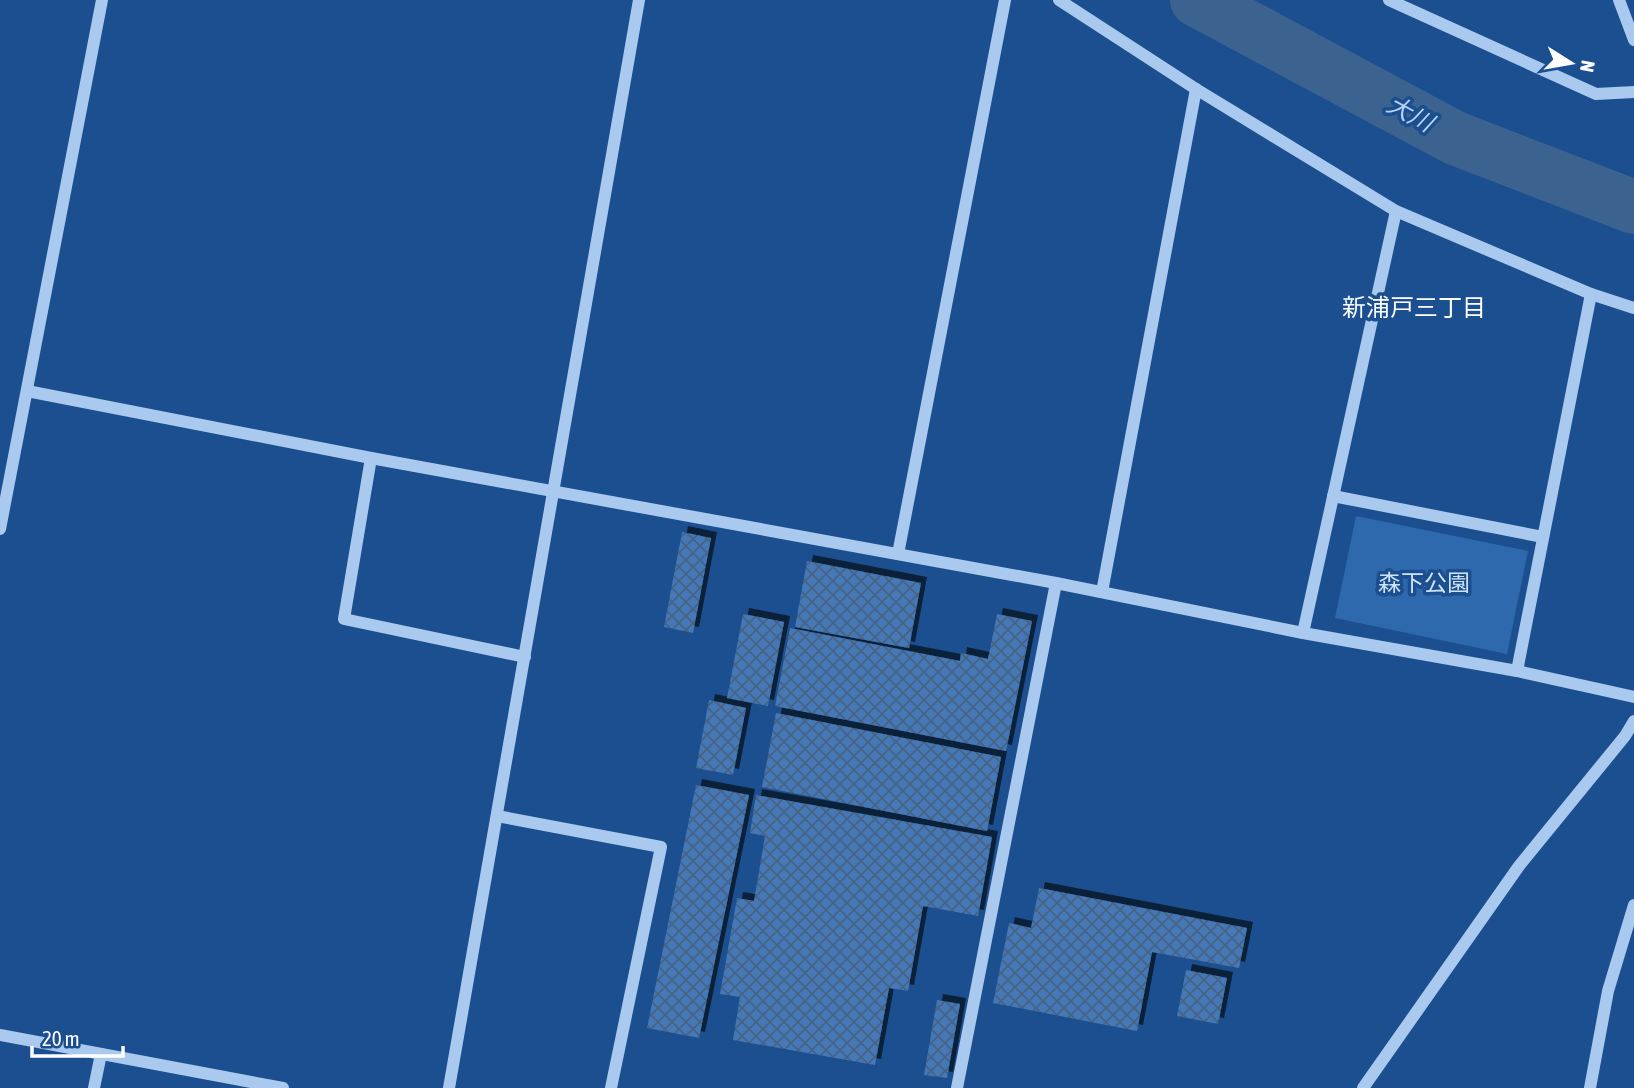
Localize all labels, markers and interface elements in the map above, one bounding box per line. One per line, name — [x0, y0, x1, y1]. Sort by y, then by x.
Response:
north arrow — [1536, 28, 1606, 98]
text: N — [1576, 59, 1600, 74]
water label: 大川 — [1383, 90, 1440, 138]
district label: 新浦戸三丁目 — [1342, 294, 1486, 321]
park label: 森下公園 — [1378, 570, 1470, 596]
scale bar — [32, 1014, 122, 1058]
text: 20 m — [42, 1026, 80, 1050]

